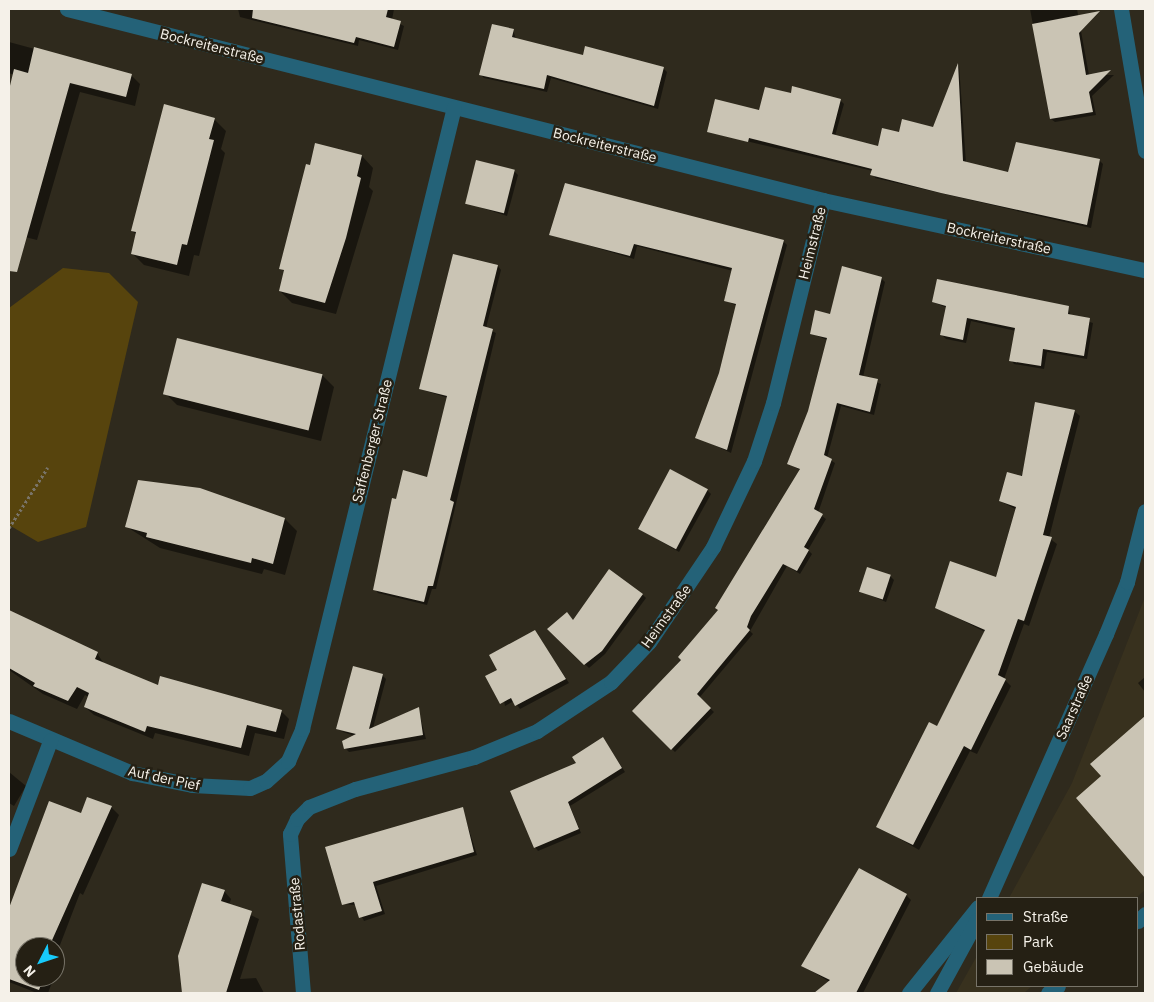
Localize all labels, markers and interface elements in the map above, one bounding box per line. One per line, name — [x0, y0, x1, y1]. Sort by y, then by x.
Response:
street label: Bockreiterstraße — [158, 25, 266, 67]
street label: Bockreiterstraße — [551, 124, 659, 166]
street label: Heimstraße — [795, 205, 829, 281]
street label: Bockreiterstraße — [945, 219, 1053, 257]
street label: Saffenberger Straße — [349, 378, 395, 504]
street label: Heimstraße — [637, 581, 695, 651]
street label: Saarstraße — [1052, 672, 1096, 742]
street label: Auf der Pief — [126, 762, 202, 794]
street label: Rodastraße — [285, 877, 309, 951]
legend — [976, 897, 1139, 987]
text: Straße — [1023, 907, 1068, 926]
text: Park — [1023, 932, 1053, 951]
north arrow — [15, 937, 65, 987]
text: Gebäude — [1023, 957, 1084, 976]
text: N — [19, 961, 40, 981]

